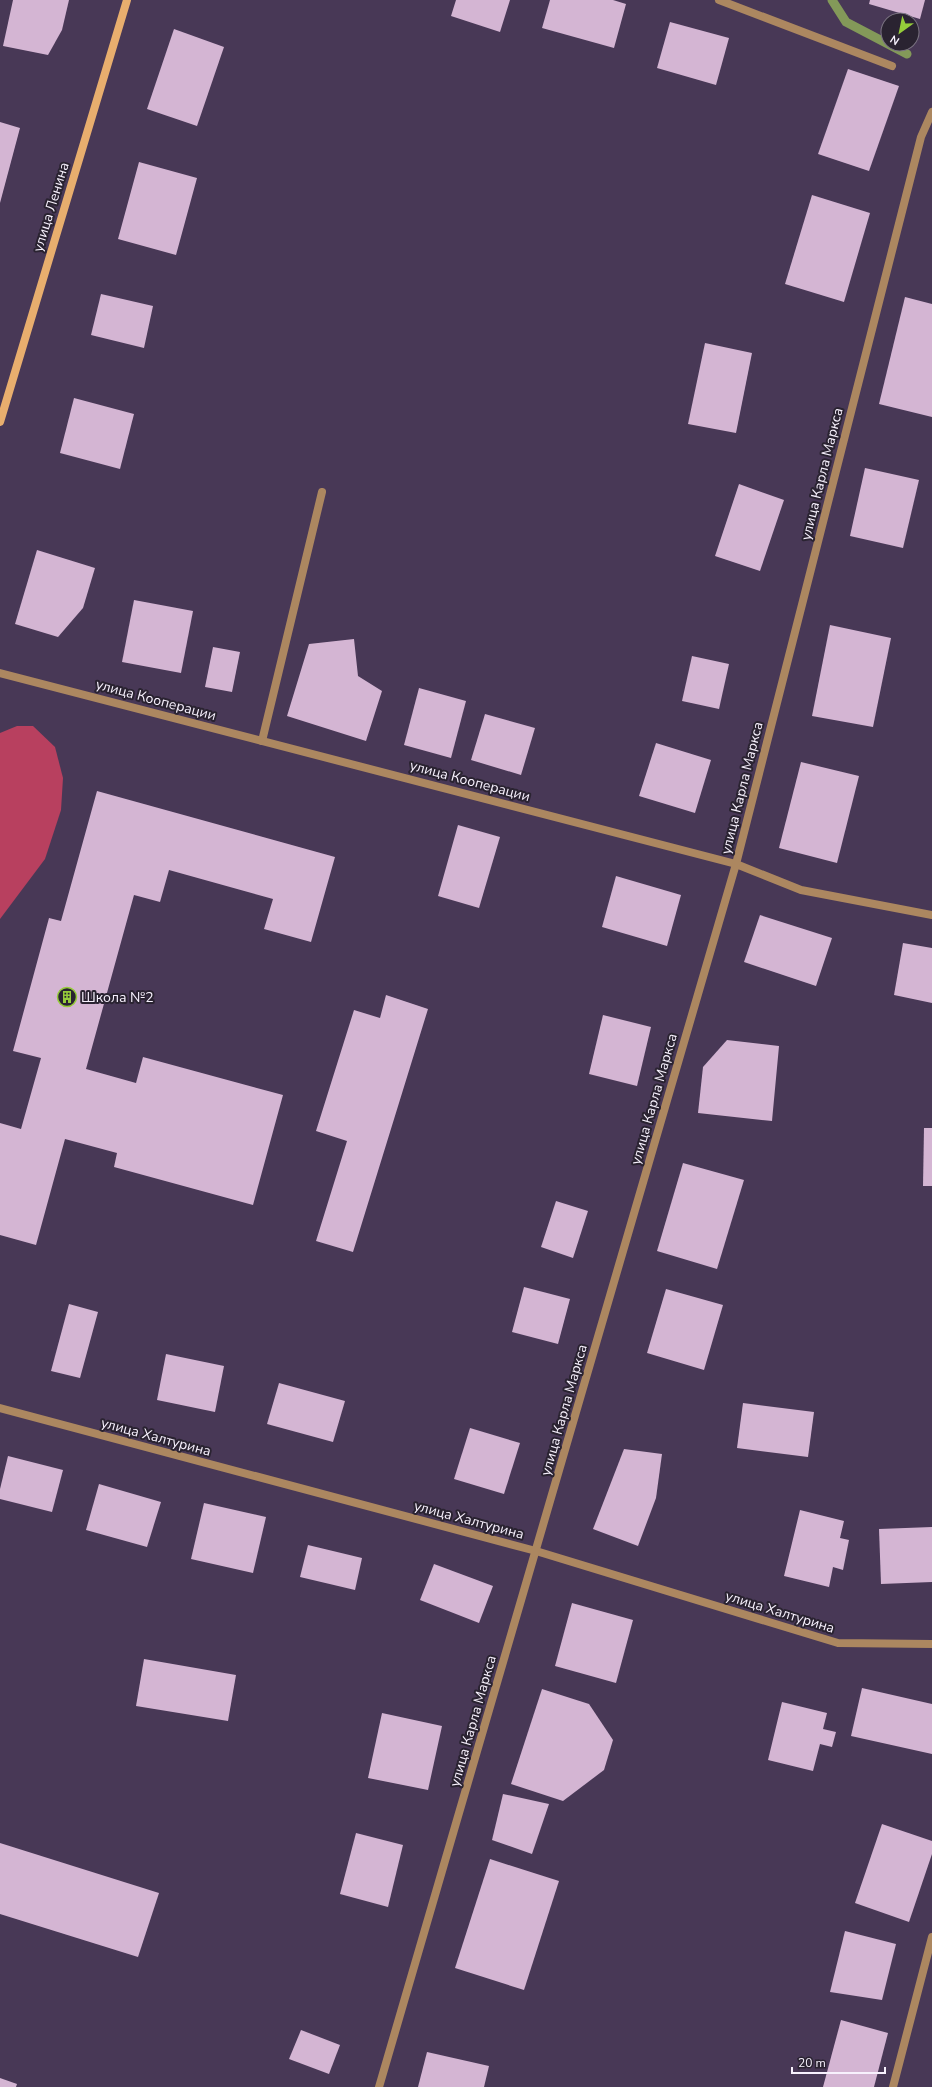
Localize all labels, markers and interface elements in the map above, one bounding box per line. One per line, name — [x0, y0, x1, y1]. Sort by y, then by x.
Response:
north arrow — [880, 12, 920, 52]
text: N — [887, 31, 902, 48]
street label: улица Ленина — [28, 160, 74, 254]
street label: улица Карла Маркса — [796, 406, 848, 542]
street label: улица Кооперации — [94, 675, 218, 725]
street label: улица Карла Маркса — [716, 720, 768, 856]
street label: улица Кооперации — [408, 756, 532, 806]
building icon: Школа №2 — [56, 986, 78, 1008]
place label: Школа №2 — [81, 988, 154, 1007]
street label: улица Карла Маркса — [626, 1031, 682, 1167]
street label: улица Карла Маркса — [536, 1342, 592, 1478]
street label: улица Халтурина — [99, 1413, 213, 1461]
street label: улица Халтурина — [412, 1496, 526, 1544]
street label: улица Халтурина — [723, 1586, 837, 1638]
street label: улица Карла Маркса — [445, 1653, 501, 1789]
scale bar — [792, 2049, 885, 2075]
text: 20 m — [798, 2055, 826, 2071]

